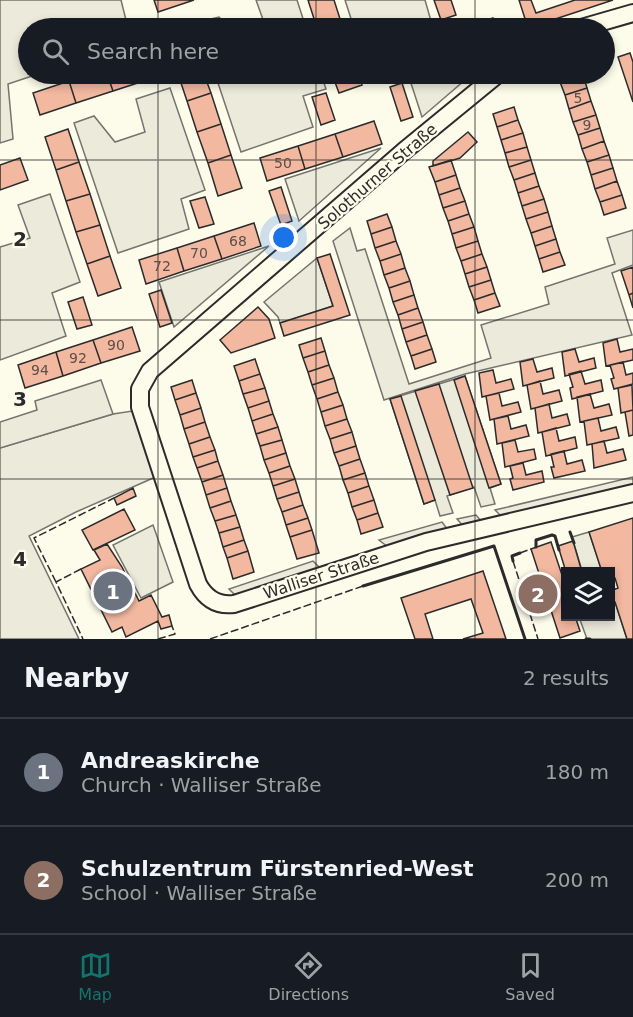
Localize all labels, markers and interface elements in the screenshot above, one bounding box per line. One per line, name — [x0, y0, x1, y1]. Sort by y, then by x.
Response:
search box — [18, 18, 615, 84]
icon: search — [39, 35, 72, 68]
text: Search here — [87, 39, 219, 64]
house number: 5 — [574, 90, 582, 106]
house number: 9 — [583, 117, 591, 133]
street label: Solothurner Straße — [314, 120, 441, 233]
house number: 50 — [274, 155, 292, 171]
your location — [269, 223, 298, 252]
text: 2 — [13, 227, 27, 251]
house number: 68 — [229, 233, 247, 249]
house number: 70 — [190, 245, 208, 261]
house number: 72 — [153, 258, 171, 274]
house number: 90 — [107, 337, 125, 353]
house number: 92 — [69, 350, 87, 366]
house number: 94 — [31, 362, 49, 378]
text: 3 — [13, 387, 27, 411]
text: 4 — [13, 547, 27, 571]
street label: Walliser Straße — [261, 548, 381, 603]
map controls — [561, 567, 615, 621]
button: layers — [561, 567, 615, 621]
pin: 1 — [94, 568, 132, 614]
pin: 2 — [518, 572, 558, 616]
text: Nearby — [24, 663, 129, 693]
text: 2 results — [523, 666, 609, 690]
text: Andreaskirche — [81, 748, 260, 773]
text: 1 — [37, 760, 50, 784]
text: 180 m — [545, 760, 609, 784]
text: Church · Walliser Straße — [81, 773, 322, 797]
text: Schulzentrum Fürstenried-West — [81, 856, 474, 881]
text: 2 — [37, 868, 50, 892]
text: 200 m — [545, 868, 609, 892]
text: School · Walliser Straße — [81, 881, 317, 905]
tab: Map — [78, 949, 112, 1004]
tab: Directions — [268, 949, 349, 1004]
tab: Saved — [505, 949, 555, 1004]

